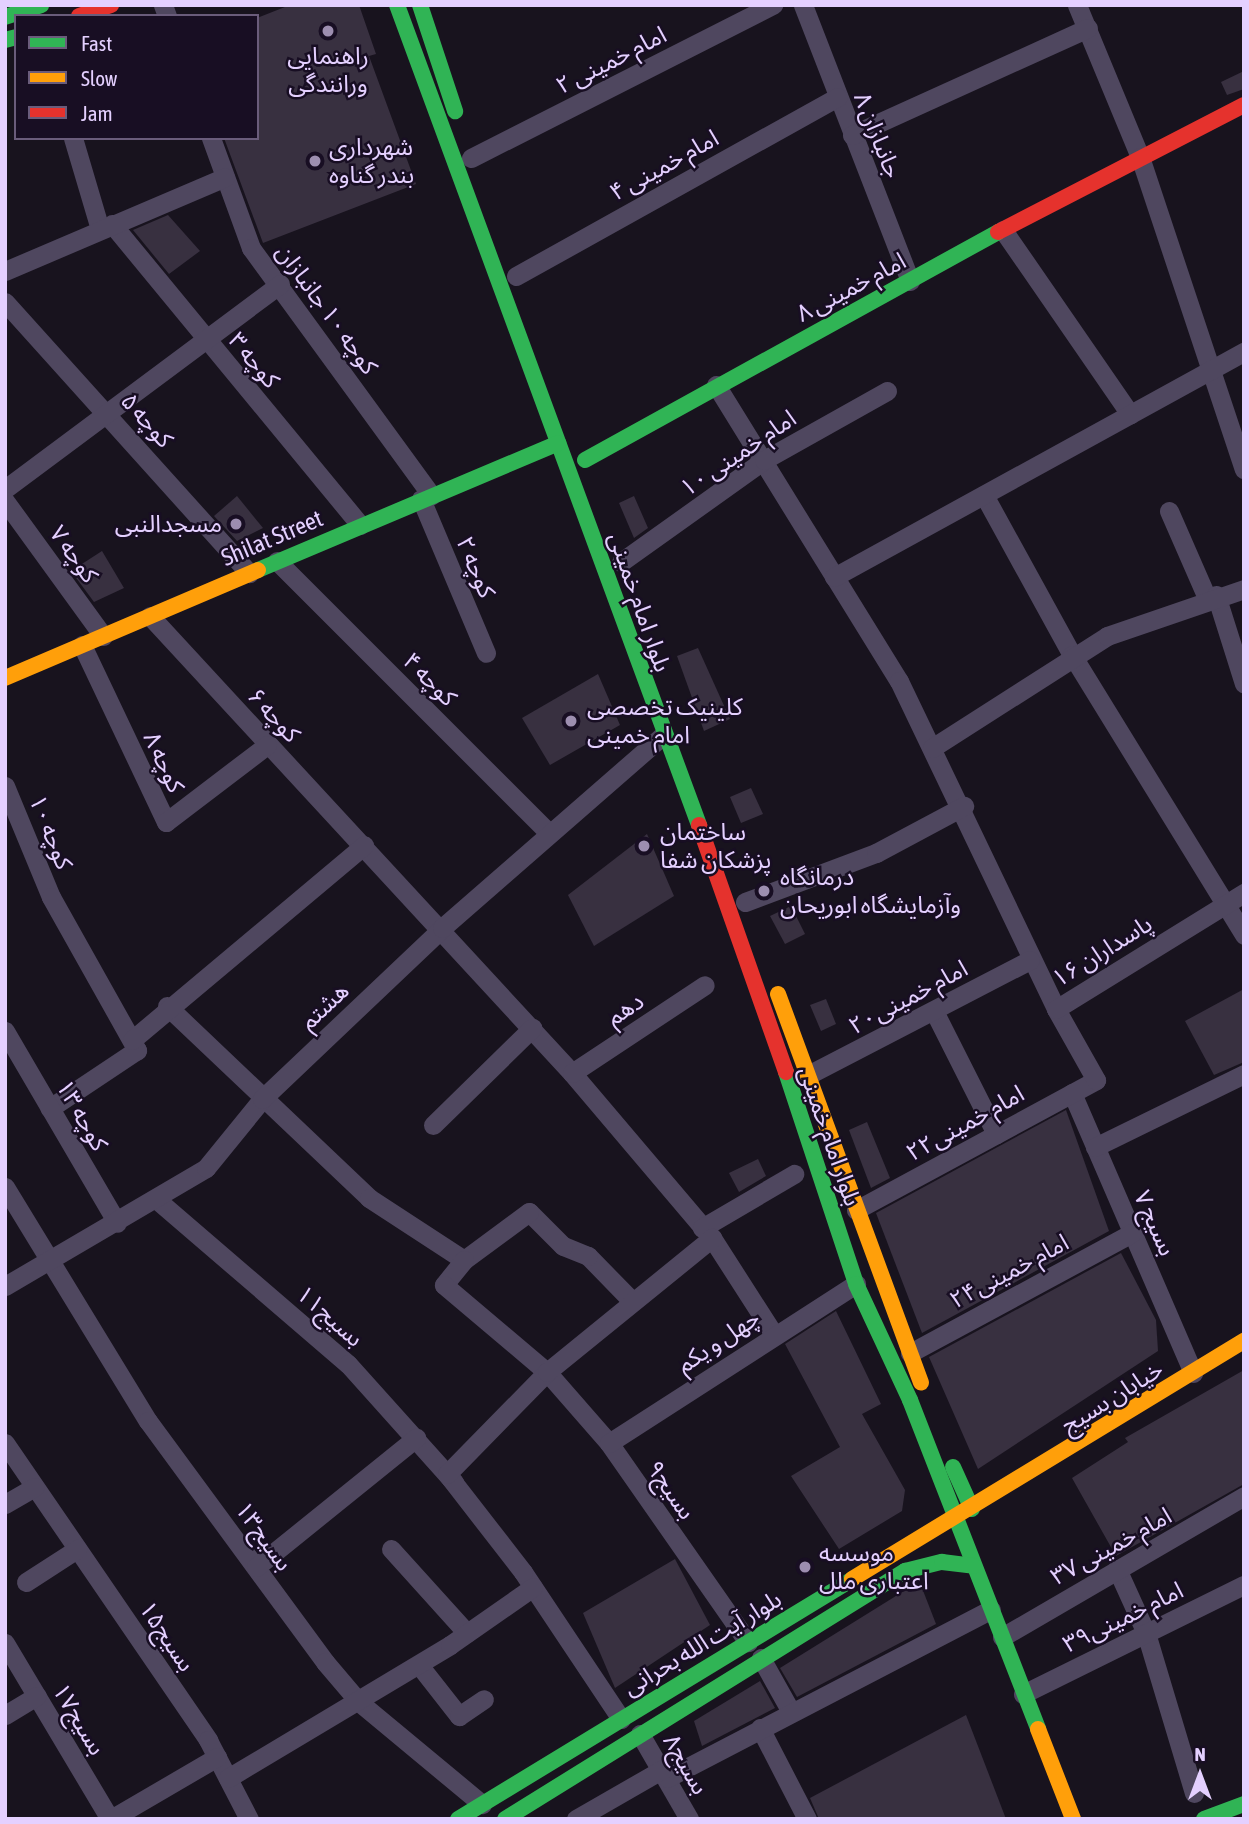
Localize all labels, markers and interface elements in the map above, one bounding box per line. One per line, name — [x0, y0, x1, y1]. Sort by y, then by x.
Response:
legend — [14, 14, 259, 140]
street label: امام خمینی ۲ — [551, 20, 671, 100]
marker: راهنمایی ورانندگی — [320, 23, 336, 39]
text: Fast — [81, 31, 112, 55]
place label: راهنمایی ورانندگی — [287, 42, 369, 98]
text: Slow — [81, 66, 117, 90]
street label: جانبازان ۸ — [848, 88, 908, 182]
text: Jam — [81, 101, 113, 125]
street label: امام خمینی ۴ — [605, 123, 723, 207]
place label: شهرداری بندر گناوه — [329, 133, 414, 189]
marker: شهرداری بندر گناوه — [307, 153, 323, 169]
street label: کوچه ۱۰ جانبازان — [270, 238, 384, 380]
street label: امام خمینی ۸ — [791, 246, 911, 328]
street label: کوچه ۳ — [222, 326, 286, 394]
street label: کوچه ۵ — [115, 387, 179, 453]
street label: امام خمینی ۱۰ — [674, 404, 802, 502]
street label: Shilat Street — [217, 504, 327, 572]
place label: مسجدالنبی — [115, 510, 222, 538]
marker: مسجدالنبی — [228, 516, 244, 532]
street label: کوچه ۷ — [44, 520, 104, 588]
street label: بلوار امام خمینی — [603, 528, 677, 676]
street label: کوچه ۲ — [450, 532, 502, 602]
street label: کوچه ۴ — [397, 646, 463, 712]
street label: کوچه ۶ — [242, 682, 306, 748]
place label: کلینیک تخصصی امام خمینی — [587, 693, 743, 749]
marker: کلینیک تخصصی امام خمینی — [561, 711, 581, 731]
street label: کوچه ۸ — [137, 727, 191, 797]
street label: کوچه ۱۰ — [23, 791, 79, 873]
place label: ساختمان پزشکان شفا — [660, 818, 771, 874]
marker: ساختمان پزشکان شفا — [634, 836, 654, 856]
place label: درمانگاه وآزمایشگاه ابوریحان — [780, 863, 961, 919]
marker: درمانگاه وآزمایشگاه ابوریحان — [754, 881, 774, 901]
street label: پاسداران ۱۶ — [1047, 909, 1157, 993]
street label: امام خمینی۲۰ — [844, 954, 972, 1040]
street label: هشتم — [293, 976, 355, 1036]
street label: دهم — [601, 986, 649, 1032]
street label: بلوار امام خمینی — [793, 1062, 867, 1210]
street label: کوچه ۱۳ — [50, 1074, 114, 1156]
street label: امام خمینی۲۲ — [901, 1079, 1029, 1167]
street label: بسیج ۷ — [1128, 1186, 1182, 1260]
street label: امام خمینی۲۴ — [945, 1228, 1073, 1314]
street label: بسیج۱۱ — [291, 1279, 369, 1353]
street label: چهل و یکم — [671, 1303, 765, 1379]
street label: خیابان بسیج — [1056, 1354, 1168, 1440]
street label: بسیج۹ — [641, 1455, 701, 1525]
street label: بسیج۱۳ — [229, 1496, 299, 1576]
street label: امام خمینی ۳۷ — [1046, 1501, 1176, 1591]
place label: موسسه اعتباری ملل — [819, 1539, 929, 1595]
marker: موسسه اعتباری ملل — [797, 1559, 813, 1575]
street label: امام خمینی۳۹ — [1058, 1575, 1188, 1659]
street label: بلوار آیت الله بحرانی — [618, 1584, 786, 1702]
street label: بسیج۱۵ — [133, 1595, 201, 1677]
street label: بسیج۱۷ — [46, 1678, 112, 1760]
street label: بسیج۸ — [657, 1729, 715, 1799]
north arrow — [1165, 1740, 1235, 1810]
text: N — [1194, 1743, 1206, 1765]

